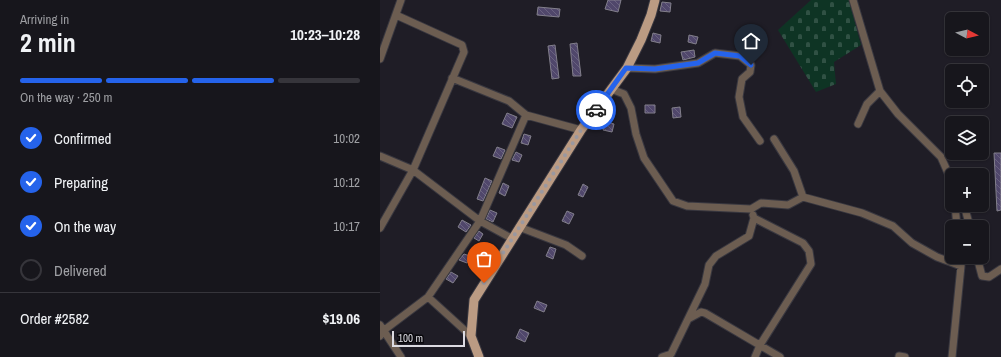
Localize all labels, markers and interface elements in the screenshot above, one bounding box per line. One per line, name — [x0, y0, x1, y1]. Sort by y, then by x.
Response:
text: Arriving in — [20, 11, 69, 28]
north arrow — [945, 12, 989, 56]
map controls — [945, 12, 989, 264]
text: 10:23–10:28 — [290, 24, 360, 45]
pin — [734, 24, 768, 65]
text: 2 min — [20, 25, 76, 60]
icon: home — [740, 30, 762, 52]
button: locate — [945, 64, 989, 108]
text: On the way · 250 m — [20, 89, 112, 106]
courier — [576, 90, 616, 130]
icon: car — [585, 99, 607, 121]
button: layers — [945, 116, 989, 160]
icon: check — [20, 127, 42, 149]
text: Confirmed — [54, 128, 111, 149]
text: 10:02 — [333, 130, 360, 147]
button: + — [945, 168, 989, 212]
icon: check — [20, 171, 42, 193]
text: Preparing — [54, 172, 108, 193]
text: 10:12 — [333, 174, 360, 191]
icon: check — [20, 215, 42, 237]
text: On the way — [54, 216, 116, 237]
text: 10:17 — [333, 218, 360, 235]
button: − — [945, 220, 989, 264]
pin — [467, 242, 501, 283]
icon: bag — [473, 248, 495, 270]
text: Delivered — [54, 260, 107, 281]
text: Order #2582 — [20, 308, 89, 329]
text: $19.06 — [322, 308, 360, 329]
scale bar — [392, 329, 465, 348]
text: 100 m — [398, 331, 423, 345]

